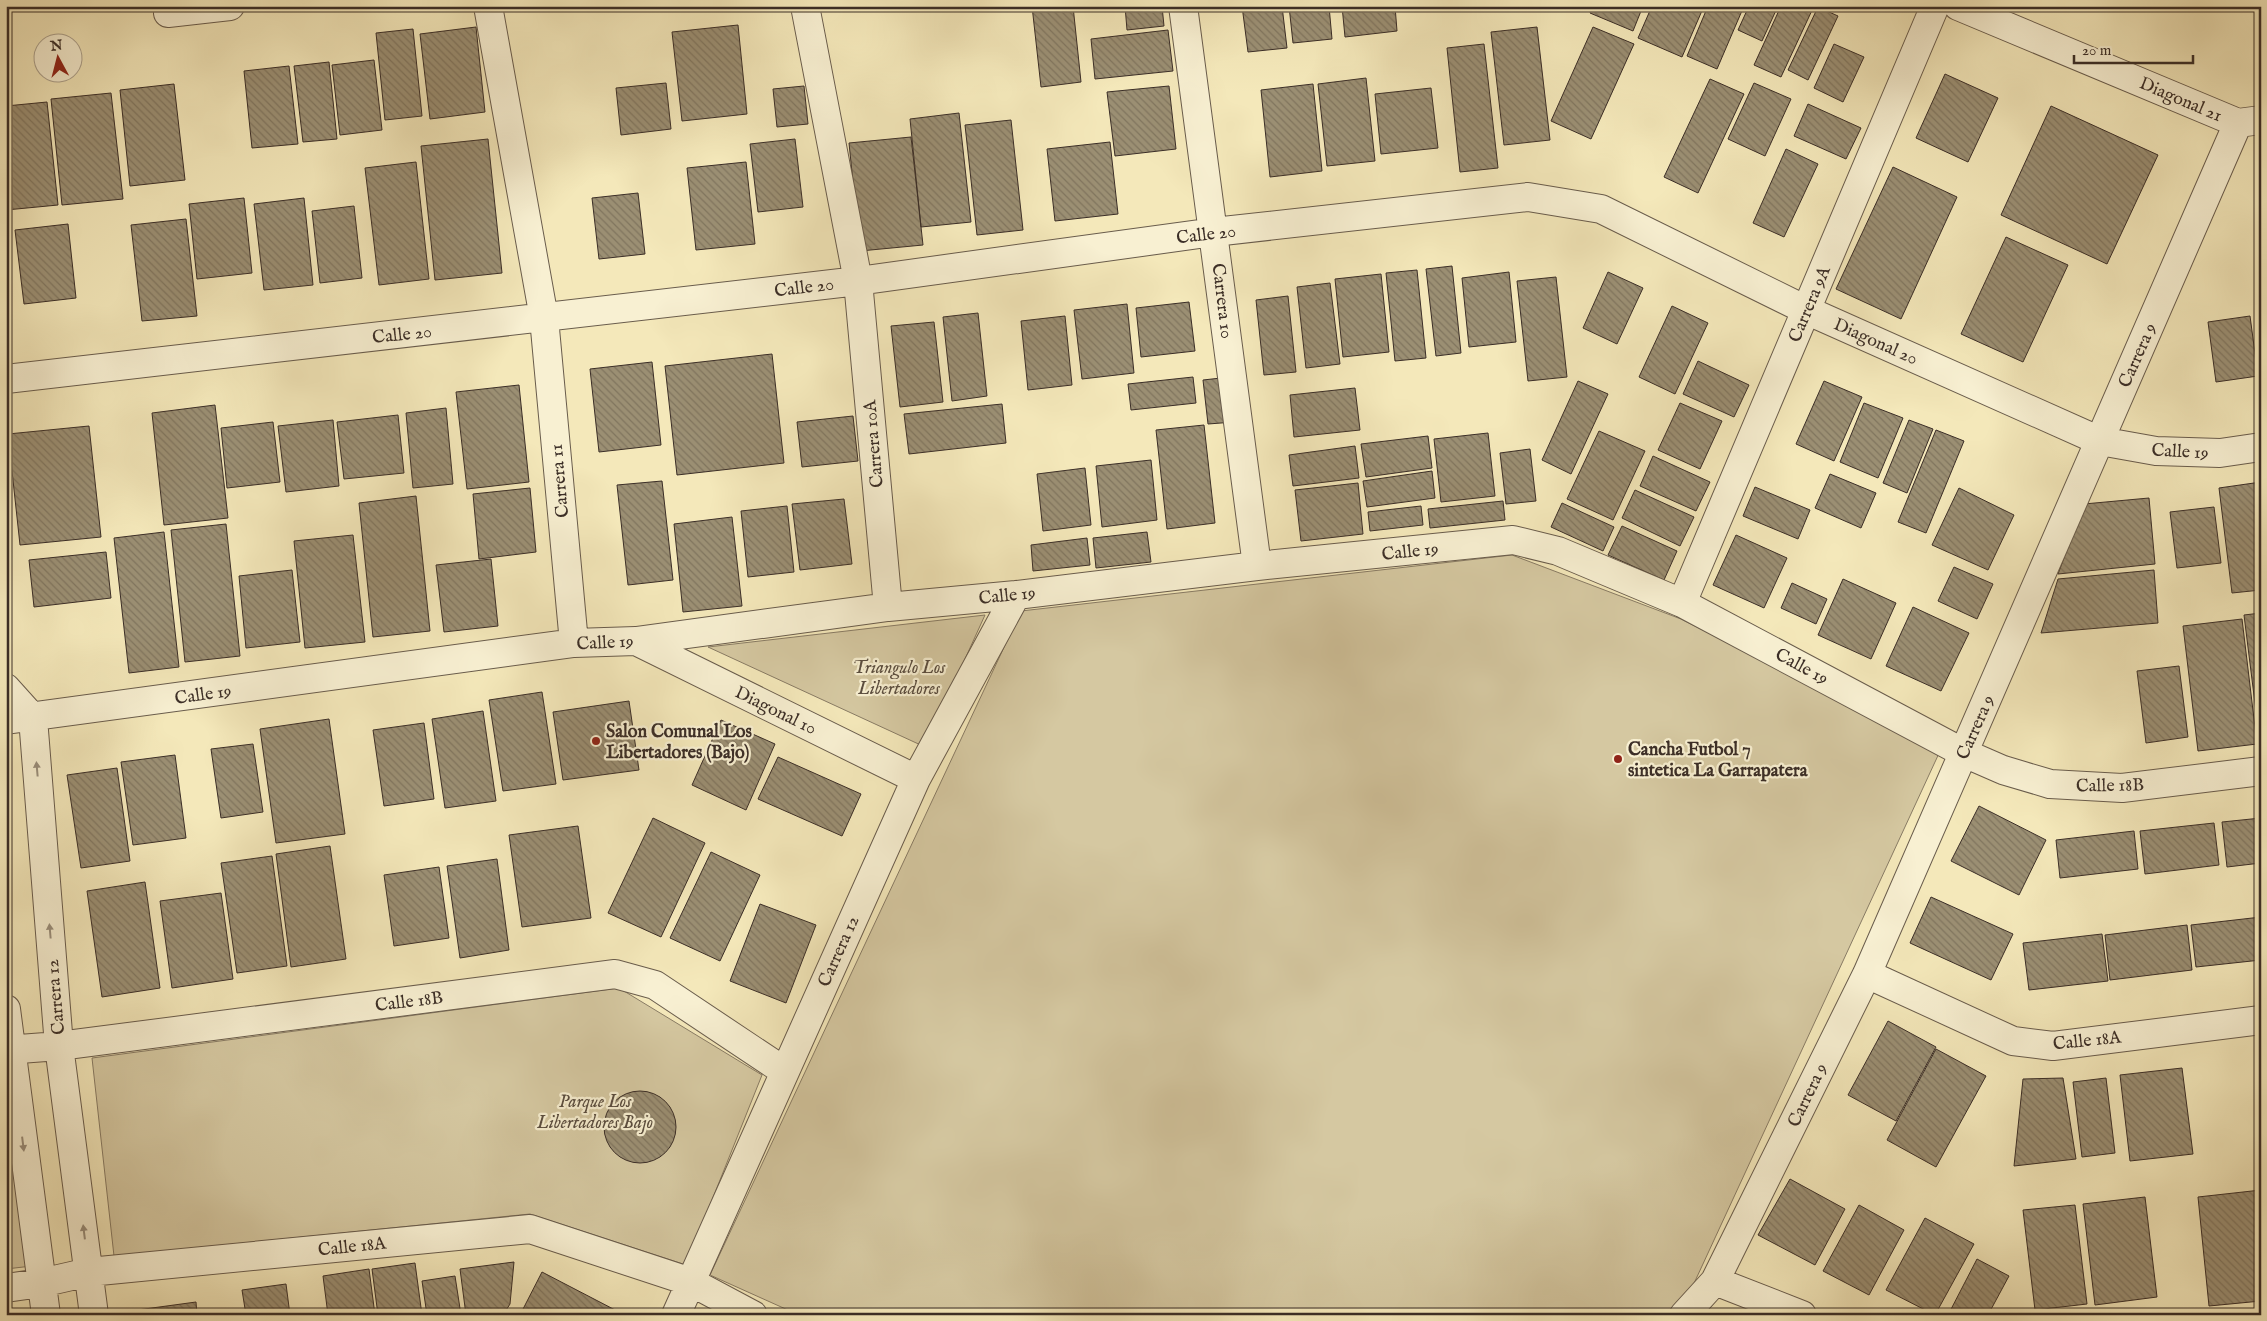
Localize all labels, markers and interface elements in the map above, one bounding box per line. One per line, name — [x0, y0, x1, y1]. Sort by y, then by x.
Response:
north arrow — [32, 32, 82, 82]
scale bar — [2074, 32, 2193, 64]
text: N — [48, 36, 64, 56]
text: 20 m — [2082, 41, 2112, 60]
street label: Diagonal 21 — [2136, 73, 2225, 128]
street label: Calle 20 — [1175, 220, 1237, 251]
street label: Carrera 10 — [1205, 262, 1238, 340]
street label: Carrera 9A — [1784, 262, 1837, 346]
street label: Calle 20 — [773, 273, 835, 304]
street label: Diagonal 20 — [1830, 314, 1921, 371]
street label: Carrera 9 — [2114, 320, 2163, 391]
street label: Calle 20 — [371, 321, 433, 350]
street label: Carrera 10A — [859, 398, 890, 489]
street label: Calle 19 — [2151, 440, 2209, 465]
street label: Carrera 11 — [546, 443, 575, 519]
street label: Calle 19 — [1381, 538, 1440, 567]
street label: Calle 19 — [978, 582, 1037, 611]
street label: Calle 19 — [576, 631, 634, 656]
street label: Calle 19 — [1771, 644, 1832, 691]
park label: Triangulo Los Libertadores — [853, 657, 946, 701]
street label: Calle 19 — [173, 680, 233, 711]
street label: Diagonal 10 — [731, 682, 820, 741]
street label: Carrera 9 — [1952, 692, 2001, 763]
place label: Salon Comunal Los Libertadores (Bajo) — [606, 721, 753, 765]
marker: Salon Comunal Los Libertadores (Bajo) — [590, 735, 602, 747]
place label: Cancha Futbol 7 sintetica La Garrapatera — [1628, 739, 1809, 783]
marker: Cancha Futbol 7 sintetica La Garrapatera — [1612, 753, 1624, 765]
one-way arrow — [33, 761, 41, 777]
street label: Calle 18B — [2076, 774, 2144, 799]
street label: Carrera 12 — [813, 912, 865, 991]
one-way arrow — [46, 923, 54, 939]
street label: Carrera 12 — [42, 958, 71, 1036]
street label: Calle 18B — [374, 987, 445, 1018]
street label: Calle 18A — [2052, 1026, 2123, 1057]
street label: Carrera 9 — [1783, 1060, 1834, 1131]
park label: Parque Los Libertadores Bajo — [536, 1091, 653, 1135]
one-way arrow — [19, 1136, 27, 1152]
one-way arrow — [79, 1223, 87, 1239]
street label: Calle 18A — [317, 1232, 388, 1263]

